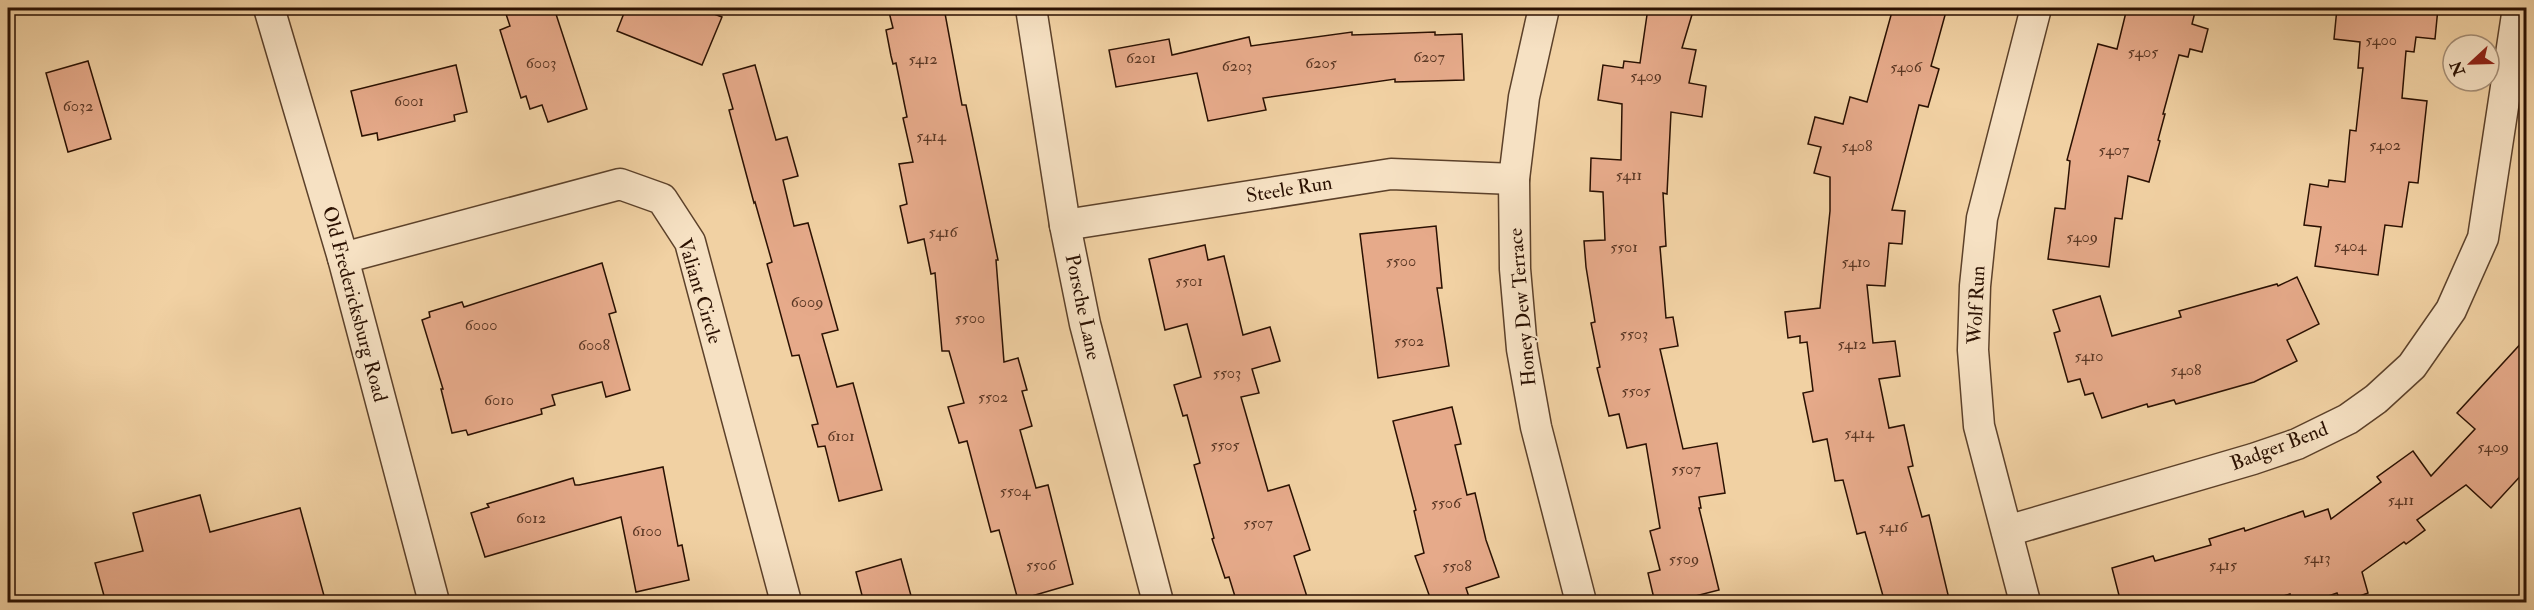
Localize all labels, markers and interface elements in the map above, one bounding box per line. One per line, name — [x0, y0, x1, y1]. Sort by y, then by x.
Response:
house number: 5400 — [2365, 30, 2397, 50]
north arrow — [2441, 33, 2501, 93]
house number: 5405 — [2128, 42, 2158, 62]
house number: 6207 — [1413, 47, 1446, 67]
house number: 6201 — [1126, 48, 1156, 68]
house number: 5412 — [908, 49, 938, 69]
house number: 6003 — [526, 53, 556, 73]
house number: 6205 — [1305, 53, 1337, 73]
house number: 6203 — [1222, 56, 1252, 76]
house number: 5406 — [1890, 57, 1923, 77]
text: N — [2446, 57, 2470, 80]
house number: 5409 — [1630, 66, 1662, 86]
house number: 6001 — [394, 91, 424, 111]
house number: 6032 — [63, 96, 93, 116]
house number: 5414 — [916, 126, 947, 146]
house number: 5402 — [2369, 135, 2401, 155]
house number: 5408 — [1842, 136, 1873, 156]
house number: 5407 — [2099, 140, 2130, 160]
house number: 5411 — [1616, 165, 1642, 185]
street label: Steele Run — [1244, 170, 1334, 208]
street label: Old Fredericksburg Road — [317, 203, 393, 405]
house number: 5416 — [929, 222, 958, 242]
street label: Honey Dew Terrace — [1503, 227, 1541, 387]
house number: 5409 — [2066, 227, 2098, 247]
street label: Valiant Circle — [672, 235, 728, 347]
house number: 5404 — [2334, 236, 2367, 256]
house number: 5501 — [1610, 237, 1638, 257]
house number: 5500 — [1386, 251, 1416, 271]
street label: Porsche Lane — [1060, 252, 1106, 362]
house number: 5410 — [1841, 252, 1871, 272]
street label: Wolf Run — [1961, 265, 1991, 346]
house number: 5501 — [1175, 271, 1203, 291]
house number: 6009 — [791, 292, 823, 312]
house number: 5500 — [955, 308, 985, 328]
house number: 6000 — [465, 315, 497, 335]
house number: 5503 — [1620, 324, 1648, 344]
house number: 5502 — [1394, 331, 1424, 351]
house number: 5412 — [1837, 334, 1867, 354]
house number: 6008 — [578, 335, 610, 355]
house number: 5410 — [2074, 346, 2104, 366]
house number: 5408 — [2171, 360, 2202, 380]
house number: 5503 — [1213, 363, 1241, 383]
house number: 5505 — [1621, 381, 1651, 401]
house number: 5502 — [978, 387, 1008, 407]
house number: 6010 — [484, 390, 514, 410]
street label: Badger Bend — [2227, 416, 2332, 476]
house number: 5414 — [1844, 423, 1875, 443]
house number: 6101 — [827, 426, 855, 446]
house number: 5505 — [1210, 435, 1240, 455]
house number: 5409 — [2477, 437, 2509, 457]
house number: 5507 — [1671, 459, 1701, 479]
house number: 5504 — [1000, 481, 1032, 501]
house number: 5411 — [2388, 490, 2414, 510]
house number: 5506 — [1431, 493, 1462, 513]
house number: 6012 — [516, 508, 546, 528]
house number: 5507 — [1243, 513, 1273, 533]
house number: 5416 — [1879, 517, 1908, 537]
house number: 6100 — [632, 521, 662, 541]
house number: 5413 — [2303, 548, 2331, 568]
house number: 5509 — [1669, 549, 1699, 569]
house number: 5506 — [1026, 555, 1057, 575]
house number: 5415 — [2209, 555, 2237, 575]
house number: 5508 — [1442, 556, 1472, 576]

